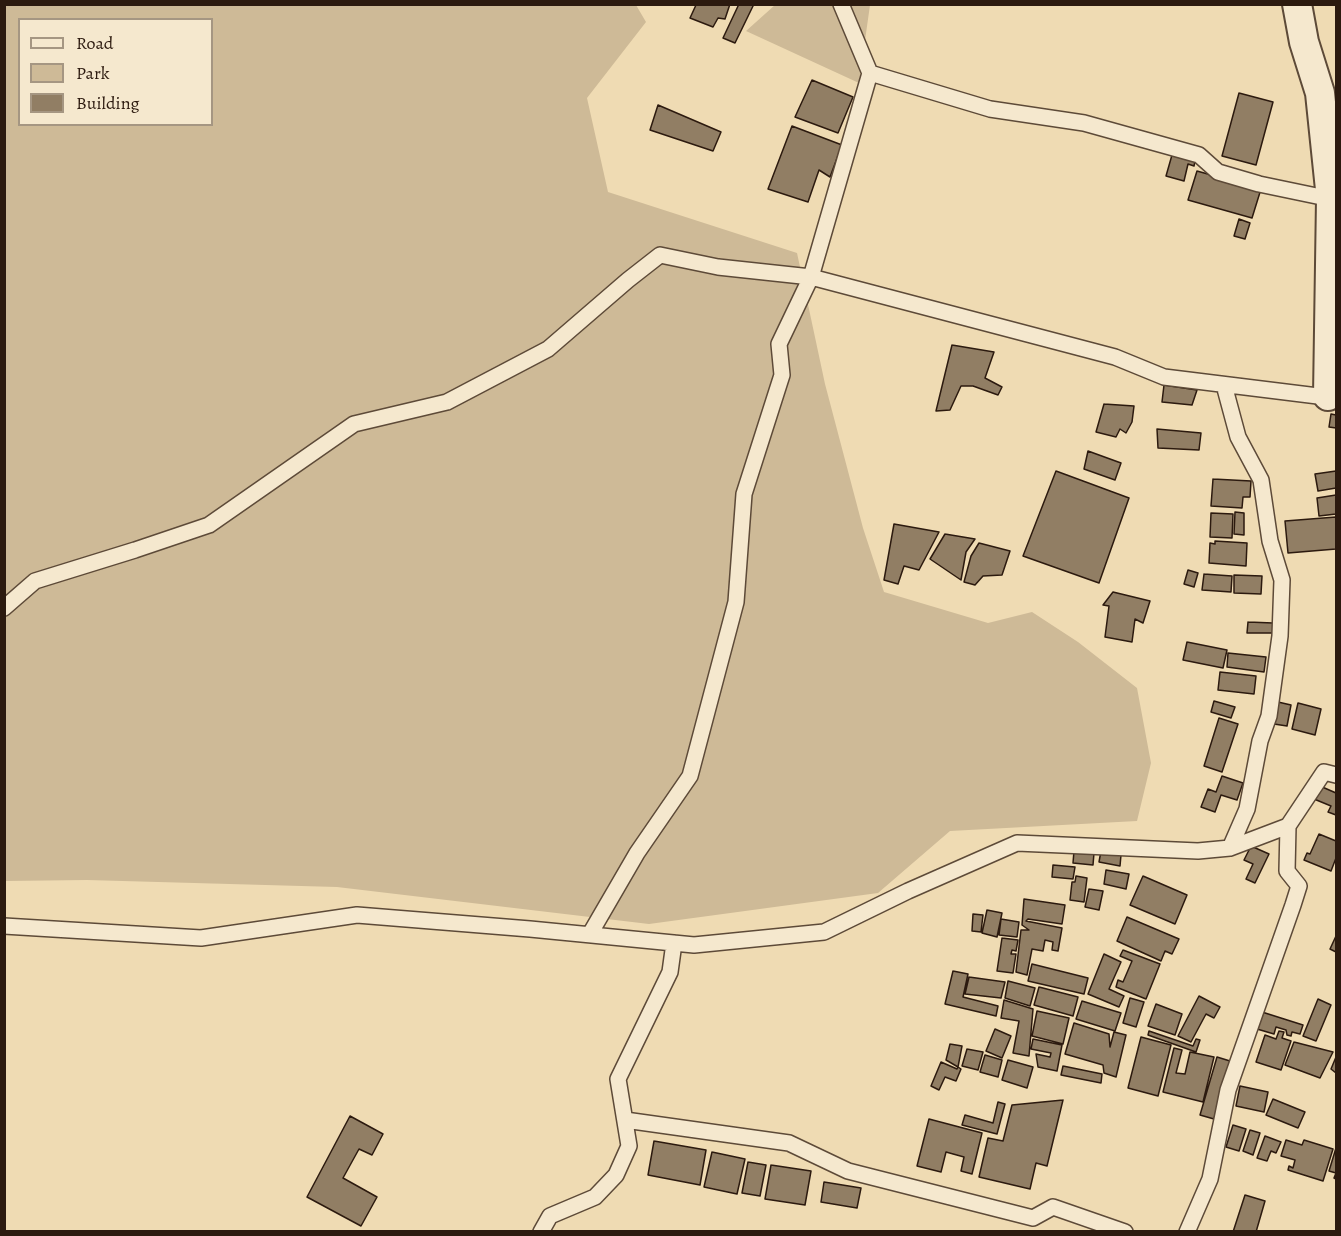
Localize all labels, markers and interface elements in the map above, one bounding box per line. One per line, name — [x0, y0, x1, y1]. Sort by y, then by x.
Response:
legend — [18, 18, 213, 126]
text: Road — [76, 31, 113, 55]
text: Park — [76, 61, 110, 85]
text: Building — [76, 91, 140, 115]

